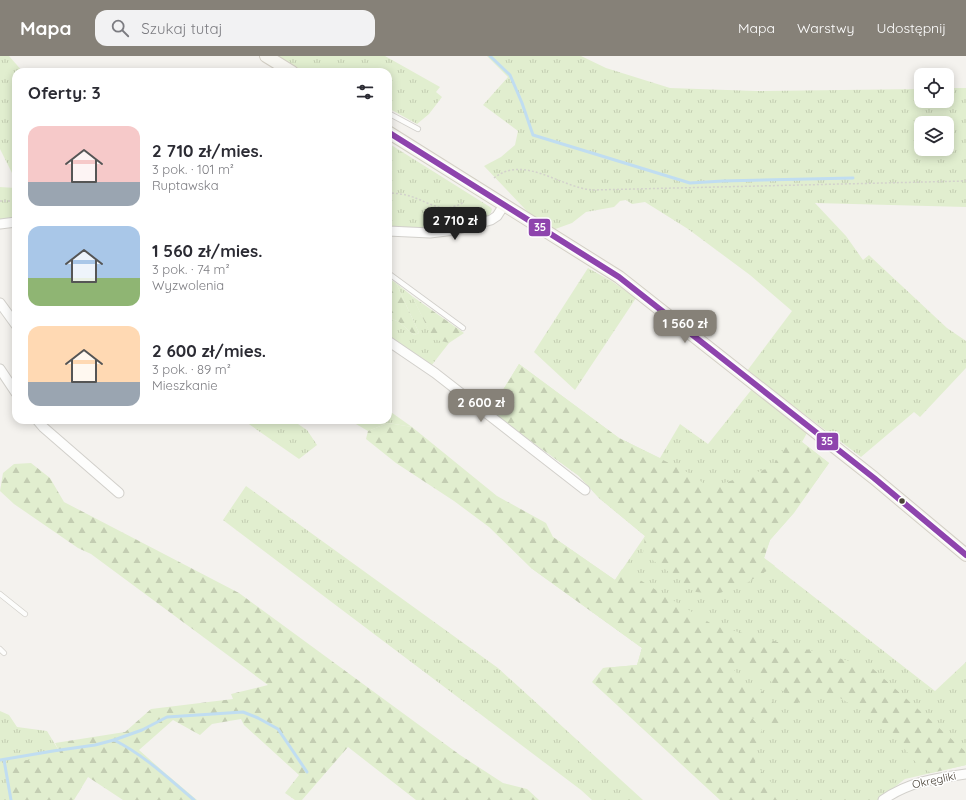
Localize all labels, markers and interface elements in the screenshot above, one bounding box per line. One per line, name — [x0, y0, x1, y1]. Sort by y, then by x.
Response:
search box — [95, 10, 375, 46]
text: Mapa — [20, 16, 71, 40]
icon: search — [109, 17, 131, 39]
text: Szukaj tutaj — [141, 19, 223, 38]
text: Mapa — [738, 19, 775, 37]
text: Warstwy — [797, 19, 855, 37]
text: Udostępnij — [877, 19, 946, 37]
map controls — [914, 68, 954, 156]
button: locate — [914, 68, 954, 108]
icon: filters — [354, 81, 376, 103]
text: Oferty: 3 — [28, 82, 101, 103]
button: layers — [914, 116, 954, 156]
text: 2 710 zł/mies. — [152, 140, 263, 161]
icon: home — [60, 142, 108, 190]
text: 3 pok. · 101 m² — [152, 161, 234, 177]
text: Ruptawska — [152, 177, 219, 193]
pin: 2 710 zł — [414, 207, 496, 241]
text: 2 710 zł — [432, 212, 478, 228]
line badge: 35 — [528, 218, 551, 237]
text: 35 — [534, 220, 546, 234]
text: 1 560 zł/mies. — [152, 240, 262, 261]
icon: home — [60, 242, 108, 290]
text: 3 pok. · 74 m² — [152, 261, 230, 277]
text: Wyzwolenia — [152, 277, 224, 293]
pin: 1 560 zł — [644, 310, 726, 344]
text: 1 560 zł — [663, 315, 707, 331]
text: 2 600 zł/mies. — [152, 340, 266, 361]
icon: home — [60, 342, 108, 390]
text: 3 pok. · 89 m² — [152, 361, 231, 377]
text: Mieszkanie — [152, 377, 218, 393]
pin: 2 600 zł — [440, 389, 522, 423]
text: 2 600 zł — [457, 394, 505, 410]
line badge: 35 — [816, 432, 839, 451]
text: 35 — [821, 434, 833, 448]
unlabelled marker — [897, 496, 907, 506]
street label: Okręgliki — [911, 769, 957, 791]

